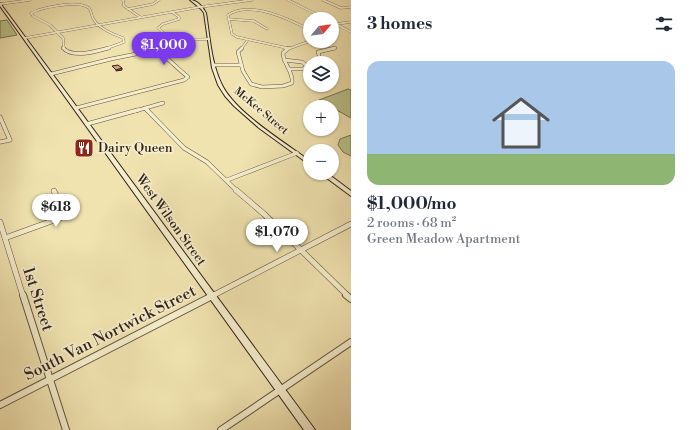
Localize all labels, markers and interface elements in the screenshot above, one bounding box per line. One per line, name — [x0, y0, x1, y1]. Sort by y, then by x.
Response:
north arrow — [303, 12, 339, 48]
map controls — [303, 12, 339, 180]
text: 3 homes — [367, 13, 432, 35]
icon: filters — [653, 13, 675, 35]
pin: $1,000 — [131, 32, 197, 66]
text: $1,000 — [141, 37, 187, 53]
button: layers — [303, 56, 339, 92]
street label: McKee Street — [231, 84, 291, 138]
icon: home — [485, 87, 557, 159]
button: + — [303, 100, 339, 136]
restaurant icon: Dairy Queen — [73, 137, 95, 159]
place label: Dairy Queen — [98, 140, 173, 156]
button: − — [303, 144, 339, 180]
street label: West Wilson Street — [132, 170, 210, 269]
text: $1,000/mo — [367, 193, 457, 215]
pin: $618 — [32, 194, 80, 228]
text: $618 — [41, 199, 71, 215]
text: 2 rooms · 68 m² — [367, 215, 456, 231]
pin: $1,070 — [244, 219, 310, 253]
text: $1,070 — [255, 224, 299, 240]
text: Green Meadow Apartment — [367, 231, 520, 247]
street label: 1st Street — [18, 264, 58, 334]
street label: South Van Nortwick Street — [21, 281, 200, 385]

